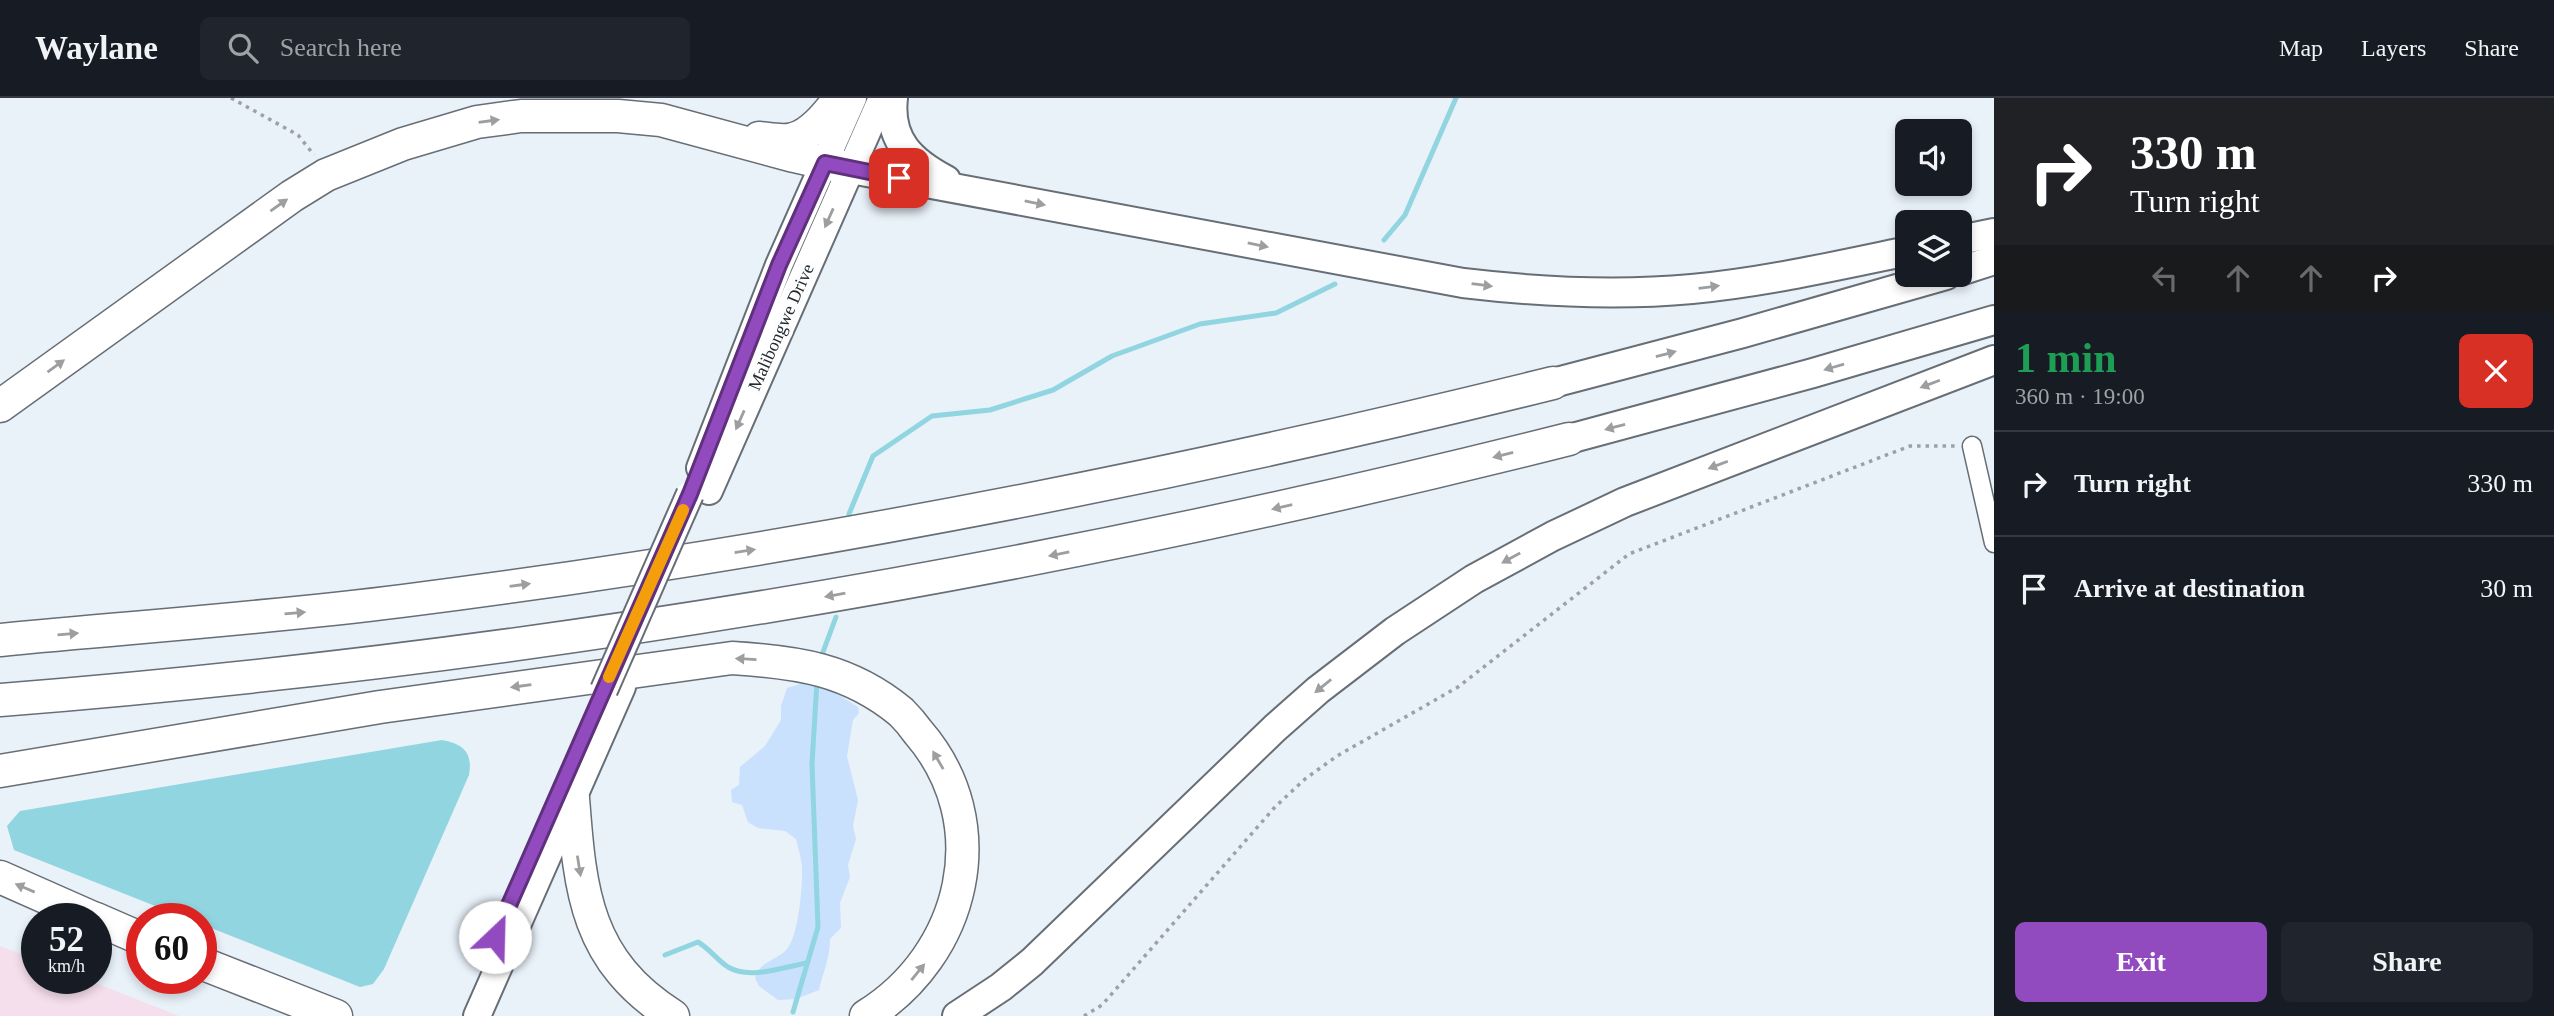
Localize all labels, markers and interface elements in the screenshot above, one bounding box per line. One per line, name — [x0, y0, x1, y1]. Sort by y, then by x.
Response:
search box — [200, 17, 690, 80]
icon: search — [224, 29, 262, 67]
text: Waylane — [35, 30, 158, 66]
text: Search here — [280, 33, 402, 62]
text: Map — [2279, 35, 2323, 61]
text: Layers — [2361, 35, 2426, 61]
text: Share — [2464, 35, 2519, 61]
one-way arrow — [478, 115, 500, 126]
map controls — [1895, 119, 1972, 287]
button: sound — [1895, 119, 1972, 196]
text: 330 m — [2130, 125, 2257, 180]
icon: right — [2015, 126, 2106, 217]
pin — [869, 148, 929, 208]
icon: arrive — [880, 159, 918, 197]
text: Turn right — [2130, 183, 2260, 219]
one-way arrow — [270, 198, 288, 212]
one-way arrow — [1024, 198, 1046, 209]
one-way arrow — [823, 208, 834, 229]
button: layers — [1895, 210, 1972, 287]
one-way arrow — [1247, 240, 1269, 251]
icon: left — [2146, 259, 2184, 297]
icon: ahead — [2219, 259, 2257, 297]
icon: ahead — [2292, 259, 2330, 297]
icon: right — [2365, 259, 2403, 297]
street label: Malibongwe Drive — [744, 261, 818, 393]
one-way arrow — [1471, 280, 1493, 291]
one-way arrow — [1698, 282, 1720, 293]
button: close — [2459, 334, 2533, 408]
text: 1 min — [2015, 335, 2117, 381]
one-way arrow — [1656, 348, 1678, 359]
one-way arrow — [47, 360, 65, 374]
one-way arrow — [1823, 362, 1845, 373]
one-way arrow — [1920, 379, 1941, 390]
text: 360 m · 19:00 — [2015, 384, 2145, 409]
one-way arrow — [734, 410, 746, 430]
one-way arrow — [1603, 422, 1625, 433]
one-way arrow — [1492, 450, 1514, 461]
one-way arrow — [1707, 460, 1728, 471]
icon: right — [2015, 465, 2053, 503]
text: Turn right — [2074, 469, 2191, 498]
text: 330 m — [2467, 469, 2533, 498]
one-way arrow — [1271, 502, 1293, 513]
one-way arrow — [734, 545, 756, 556]
one-way arrow — [1048, 549, 1070, 560]
one-way arrow — [1501, 552, 1520, 564]
icon: arrive — [2015, 570, 2053, 608]
text: Arrive at destination — [2074, 574, 2305, 603]
text: 30 m — [2480, 574, 2533, 603]
one-way arrow — [509, 579, 531, 590]
one-way arrow — [824, 590, 846, 601]
one-way arrow — [284, 607, 306, 618]
one-way arrow — [57, 628, 79, 639]
one-way arrow — [735, 653, 757, 664]
one-way arrow — [1314, 679, 1332, 694]
one-way arrow — [510, 681, 532, 692]
one-way arrow — [932, 750, 944, 769]
one-way arrow — [574, 855, 585, 877]
one-way arrow — [15, 882, 35, 894]
position arrow — [458, 900, 532, 974]
speed limit sign: 60 — [126, 903, 217, 994]
text: 52 — [49, 920, 84, 959]
button: Exit — [2015, 922, 2267, 1002]
button: Share — [2281, 922, 2533, 1002]
text: km/h — [48, 956, 85, 976]
one-way arrow — [910, 963, 925, 981]

